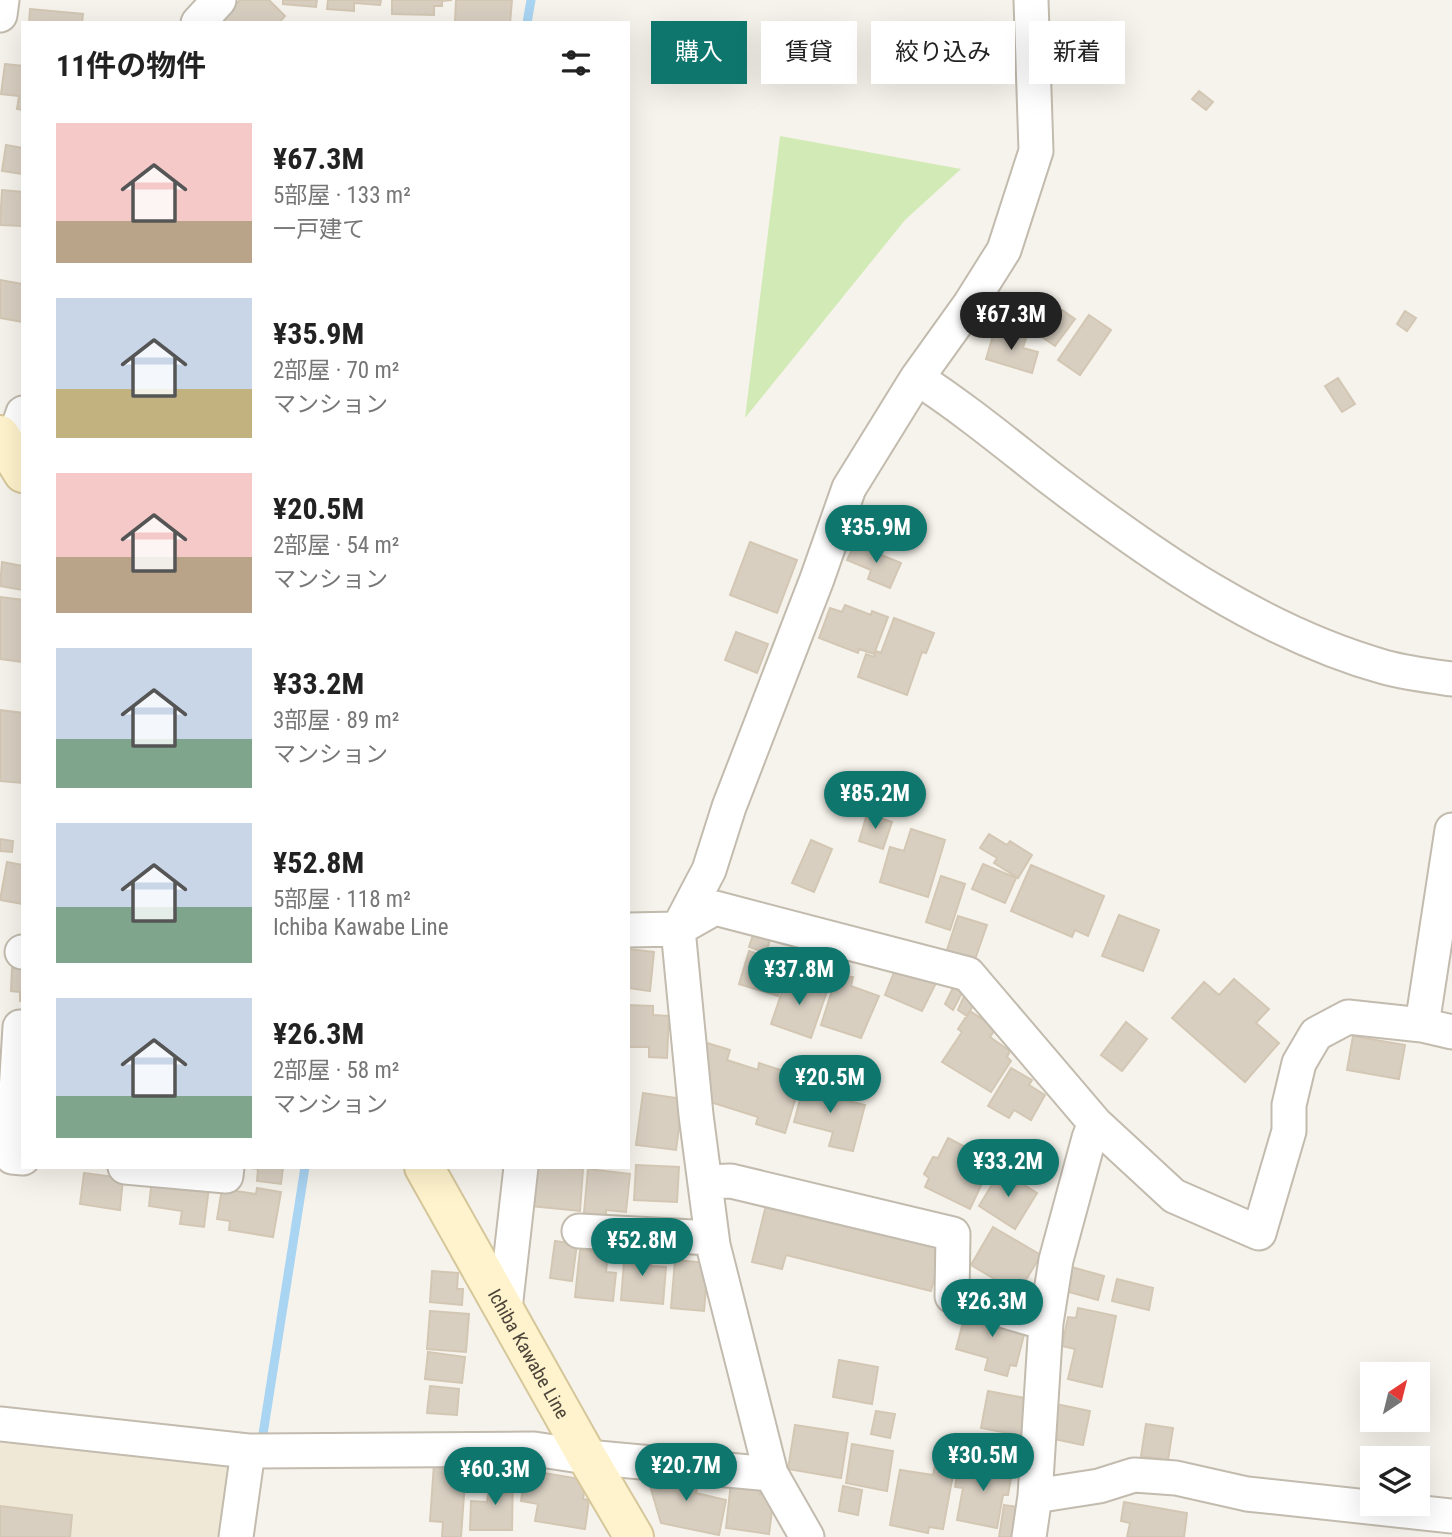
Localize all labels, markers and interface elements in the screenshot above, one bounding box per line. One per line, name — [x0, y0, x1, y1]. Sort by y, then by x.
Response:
chip: 購入 — [651, 21, 747, 84]
chip: 賃貸 — [761, 21, 857, 84]
chip: 絞り込み — [871, 21, 1015, 84]
chip: 新着 — [1029, 21, 1125, 84]
icon: filters — [557, 44, 595, 82]
text: 11件の物件 — [56, 48, 206, 83]
text: ¥67.3M — [273, 141, 364, 176]
icon: home — [112, 151, 196, 235]
text: 5部屋 · 133 m² — [273, 182, 411, 209]
text: 一戸建て — [273, 216, 365, 243]
pin: ¥67.3M — [954, 292, 1068, 352]
text: ¥67.3M — [976, 301, 1046, 328]
text: ¥35.9M — [273, 316, 364, 351]
icon: home — [112, 326, 196, 410]
text: 2部屋 · 70 m² — [273, 357, 399, 384]
text: マンション — [273, 391, 388, 418]
text: ¥20.5M — [273, 491, 364, 526]
icon: home — [112, 501, 196, 585]
pin: ¥35.9M — [819, 505, 933, 565]
text: ¥35.9M — [841, 514, 911, 541]
text: 2部屋 · 54 m² — [273, 532, 399, 559]
text: マンション — [273, 566, 388, 593]
text: ¥33.2M — [273, 666, 364, 701]
icon: home — [112, 676, 196, 760]
text: 3部屋 · 89 m² — [273, 707, 399, 734]
text: マンション — [273, 741, 388, 768]
pin: ¥85.2M — [818, 772, 932, 831]
text: ¥85.2M — [840, 780, 910, 807]
text: ¥52.8M — [273, 845, 364, 880]
icon: home — [112, 851, 196, 935]
text: 5部屋 · 118 m² — [273, 886, 411, 913]
text: Ichiba Kawabe Line — [273, 914, 448, 941]
pin: ¥37.8M — [742, 948, 856, 1007]
text: ¥37.8M — [764, 956, 834, 983]
text: ¥26.3M — [273, 1016, 364, 1051]
icon: home — [112, 1026, 196, 1110]
pin: ¥20.5M — [773, 1056, 887, 1115]
text: 2部屋 · 58 m² — [273, 1057, 399, 1084]
text: ¥20.5M — [795, 1064, 865, 1091]
text: マンション — [273, 1091, 388, 1118]
pin: ¥33.2M — [951, 1140, 1065, 1199]
text: ¥33.2M — [973, 1148, 1043, 1175]
pin: ¥52.8M — [585, 1218, 699, 1278]
text: ¥52.8M — [607, 1227, 677, 1254]
pin: ¥26.3M — [935, 1280, 1049, 1339]
street label: Ichiba Kawabe Line — [483, 1285, 574, 1423]
text: ¥26.3M — [957, 1288, 1027, 1315]
north arrow — [1360, 1362, 1430, 1432]
map controls — [1360, 1362, 1430, 1516]
pin: ¥30.5M — [926, 1434, 1040, 1493]
text: ¥30.5M — [948, 1442, 1018, 1469]
pin: ¥20.7M — [629, 1444, 743, 1503]
button: layers — [1360, 1446, 1430, 1516]
pin: ¥60.3M — [438, 1448, 552, 1507]
text: ¥20.7M — [651, 1452, 721, 1479]
text: ¥60.3M — [460, 1456, 530, 1483]

